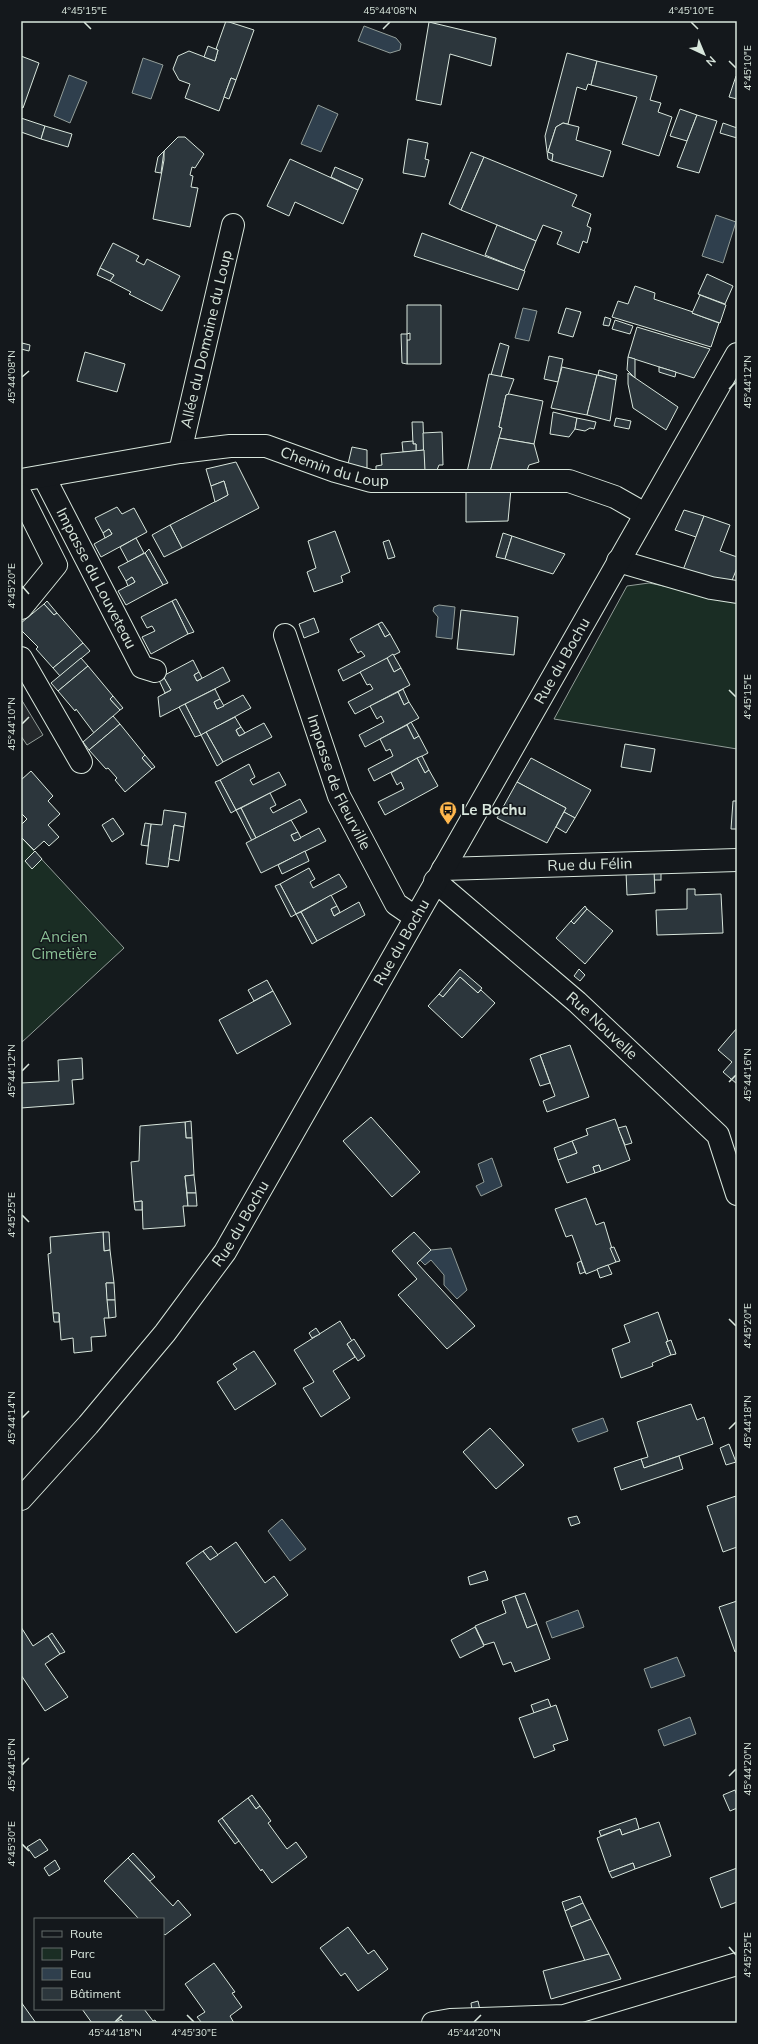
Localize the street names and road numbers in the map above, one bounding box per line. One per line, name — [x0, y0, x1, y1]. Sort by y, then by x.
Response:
street label: Allée du Domaine du Loup — [176, 248, 236, 430]
street label: Chemin du Loup — [278, 442, 389, 490]
street label: Impasse du Louveteau — [52, 504, 141, 652]
street label: Rue du Bochu — [529, 614, 594, 707]
street label: Impasse de Fleurville — [303, 712, 376, 853]
street label: Rue du Félin — [547, 853, 633, 875]
street label: Rue du Bochu — [369, 896, 433, 989]
street label: Rue Nouvelle — [563, 987, 642, 1063]
street label: Rue du Bochu — [208, 1177, 273, 1270]

